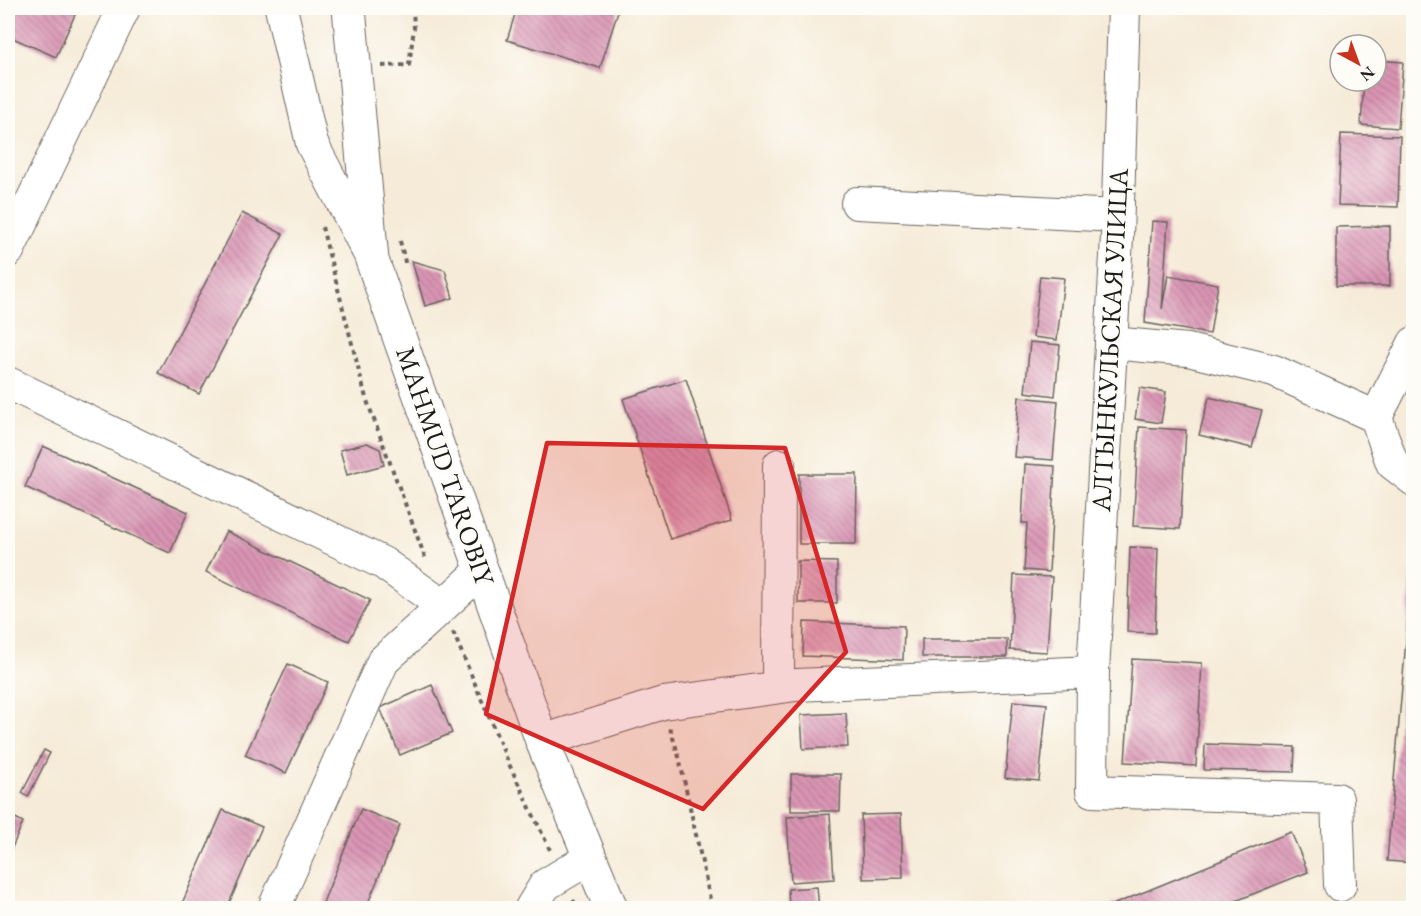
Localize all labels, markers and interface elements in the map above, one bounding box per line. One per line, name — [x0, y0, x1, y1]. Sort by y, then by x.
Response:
north arrow — [1328, 33, 1388, 93]
text: N — [1356, 62, 1379, 86]
street label: АЛТЫНКУЛЬСКАЯ УЛИЦА — [1083, 167, 1136, 514]
street label: MAHMUD TAROBIY — [388, 342, 503, 591]

